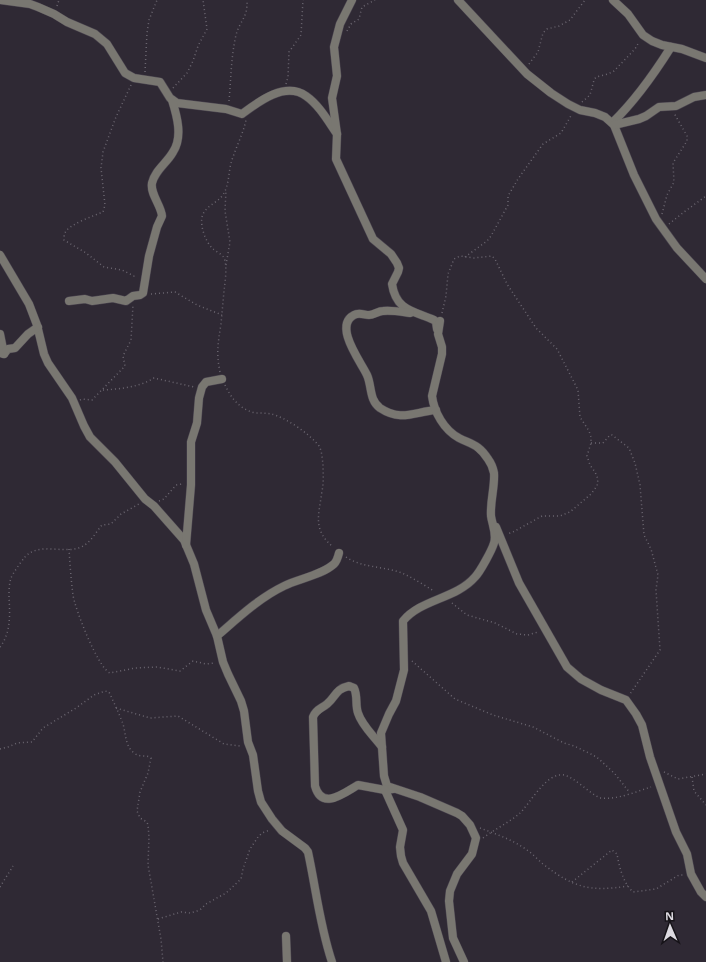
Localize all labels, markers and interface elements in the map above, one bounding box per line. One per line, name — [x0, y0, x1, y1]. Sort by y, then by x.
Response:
north arrow — [650, 906, 690, 946]
text: N — [665, 908, 674, 923]

